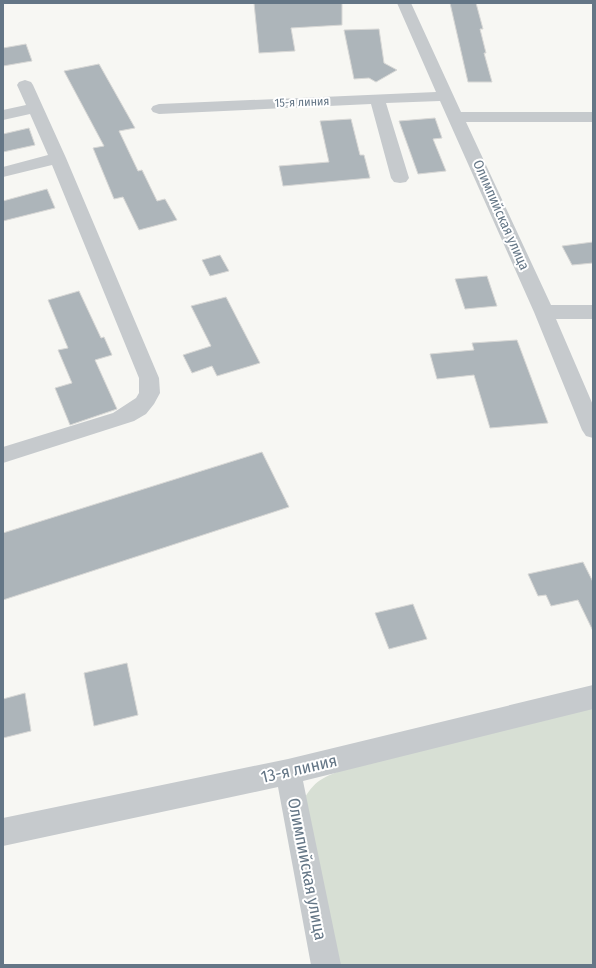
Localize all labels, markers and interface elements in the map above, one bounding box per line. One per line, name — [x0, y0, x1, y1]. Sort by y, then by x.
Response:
street label: 15-я линия — [274, 94, 330, 110]
street label: Олимпийская улица — [469, 157, 533, 273]
street label: 13-я линия — [259, 750, 339, 788]
street label: Олимпийская улица — [283, 796, 331, 942]

